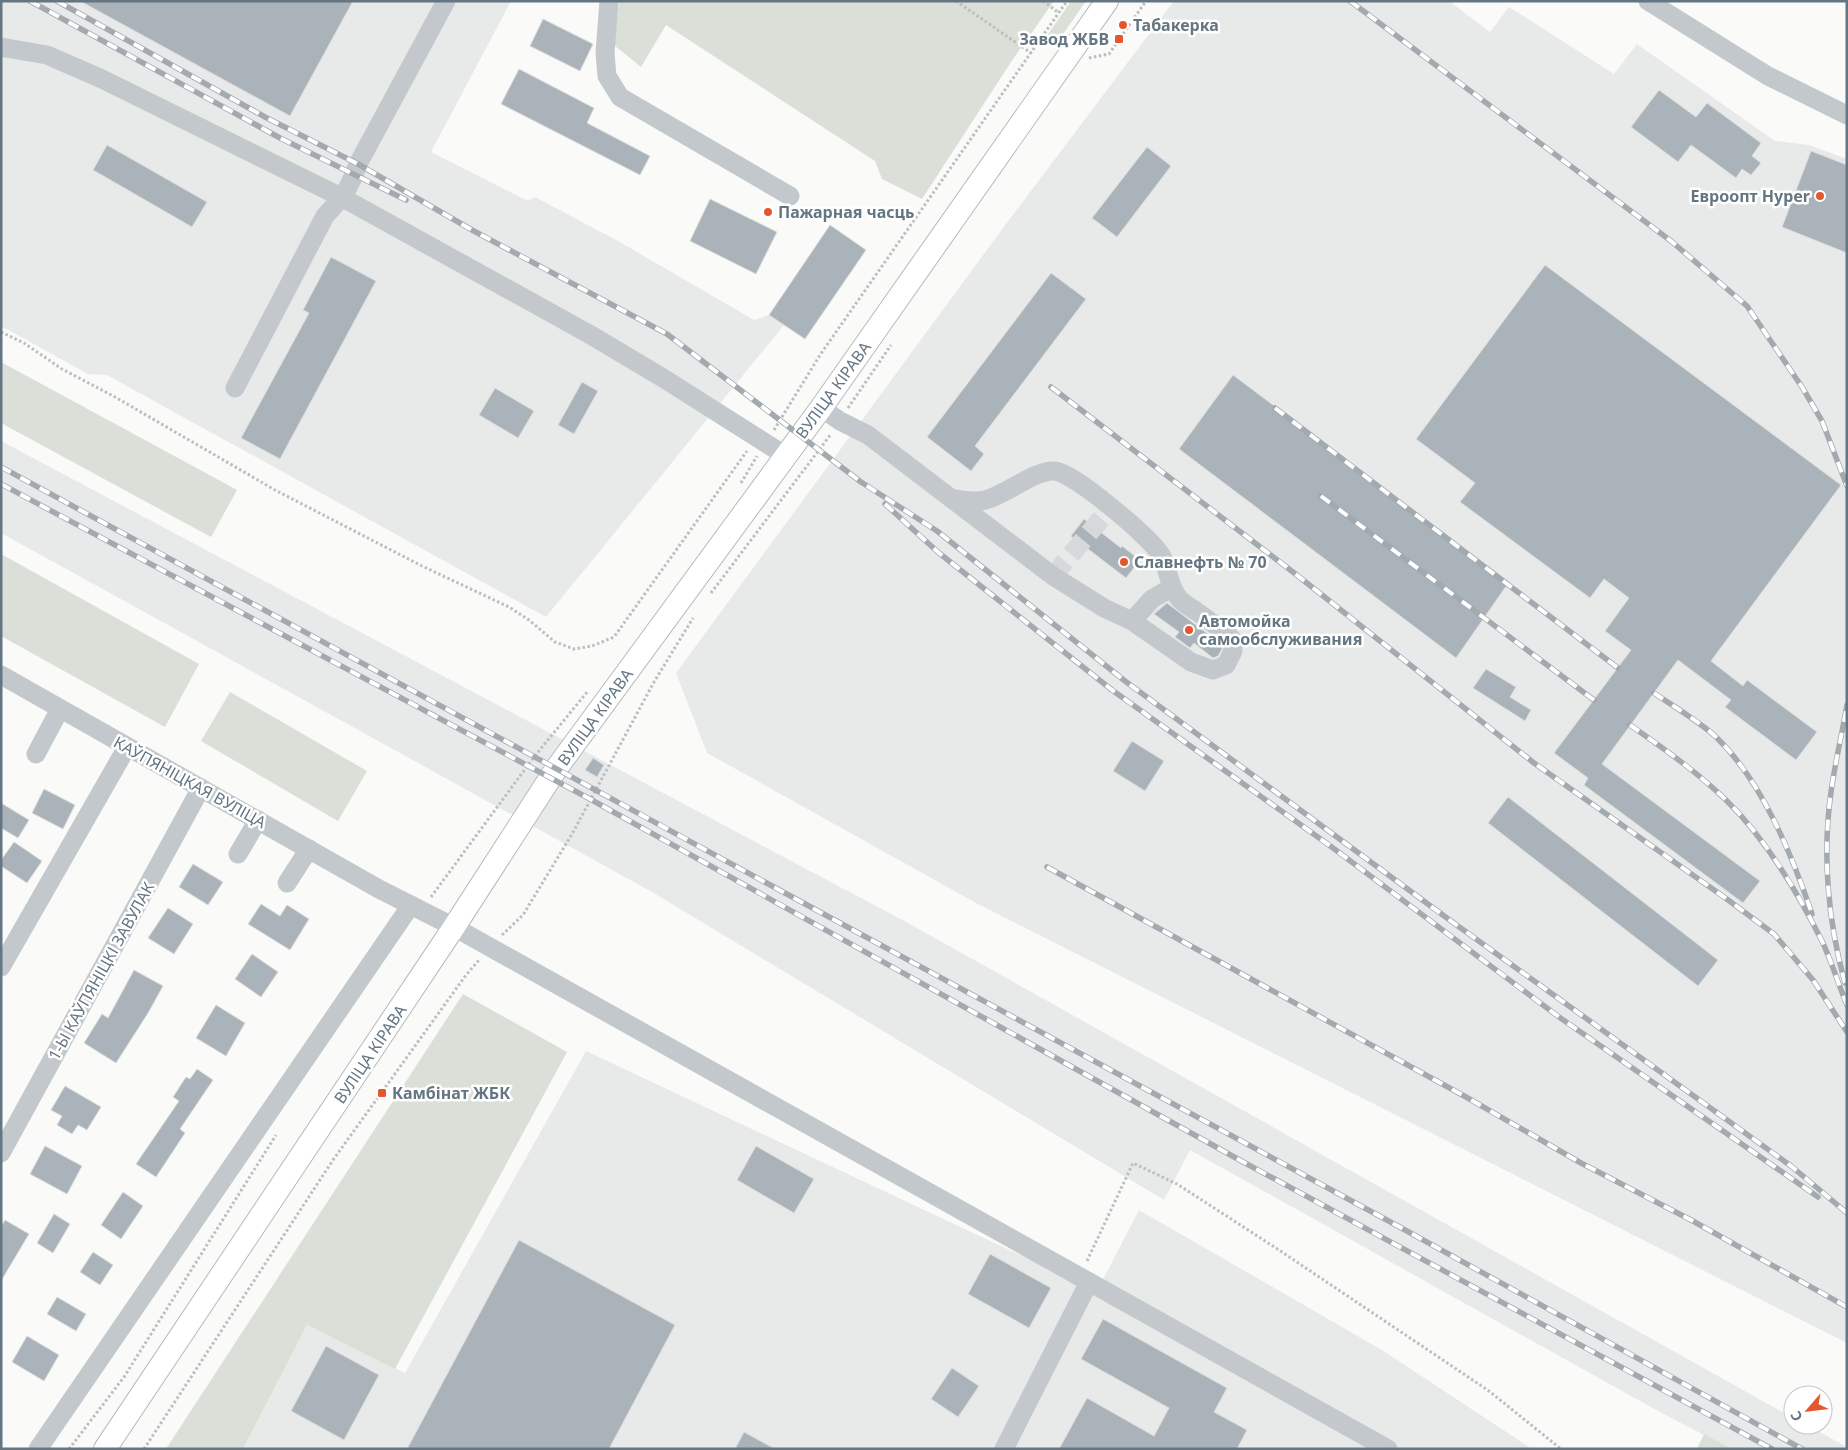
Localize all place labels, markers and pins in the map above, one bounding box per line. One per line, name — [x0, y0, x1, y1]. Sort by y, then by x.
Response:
place label: Табакерка — [1133, 14, 1219, 36]
marker: Табакерка — [1117, 19, 1129, 31]
place label: Завод ЖБВ — [1019, 28, 1109, 50]
marker: Завод ЖБВ — [1113, 33, 1125, 45]
place label: Евроопт Hyper — [1691, 185, 1810, 207]
marker: Евроопт Hyper — [1814, 190, 1826, 202]
place label: Пажарная часць — [778, 201, 914, 223]
marker: Пажарная часць — [762, 206, 774, 218]
place label: Славнефть № 70 — [1134, 551, 1267, 573]
marker: Славнефть № 70 — [1118, 556, 1130, 568]
place label: Автомойка самообслуживания — [1199, 610, 1362, 650]
marker: Автомойка самообслуживания — [1183, 624, 1195, 636]
place label: Камбінат ЖБК — [392, 1082, 511, 1104]
marker: Камбінат ЖБК — [376, 1087, 388, 1099]

